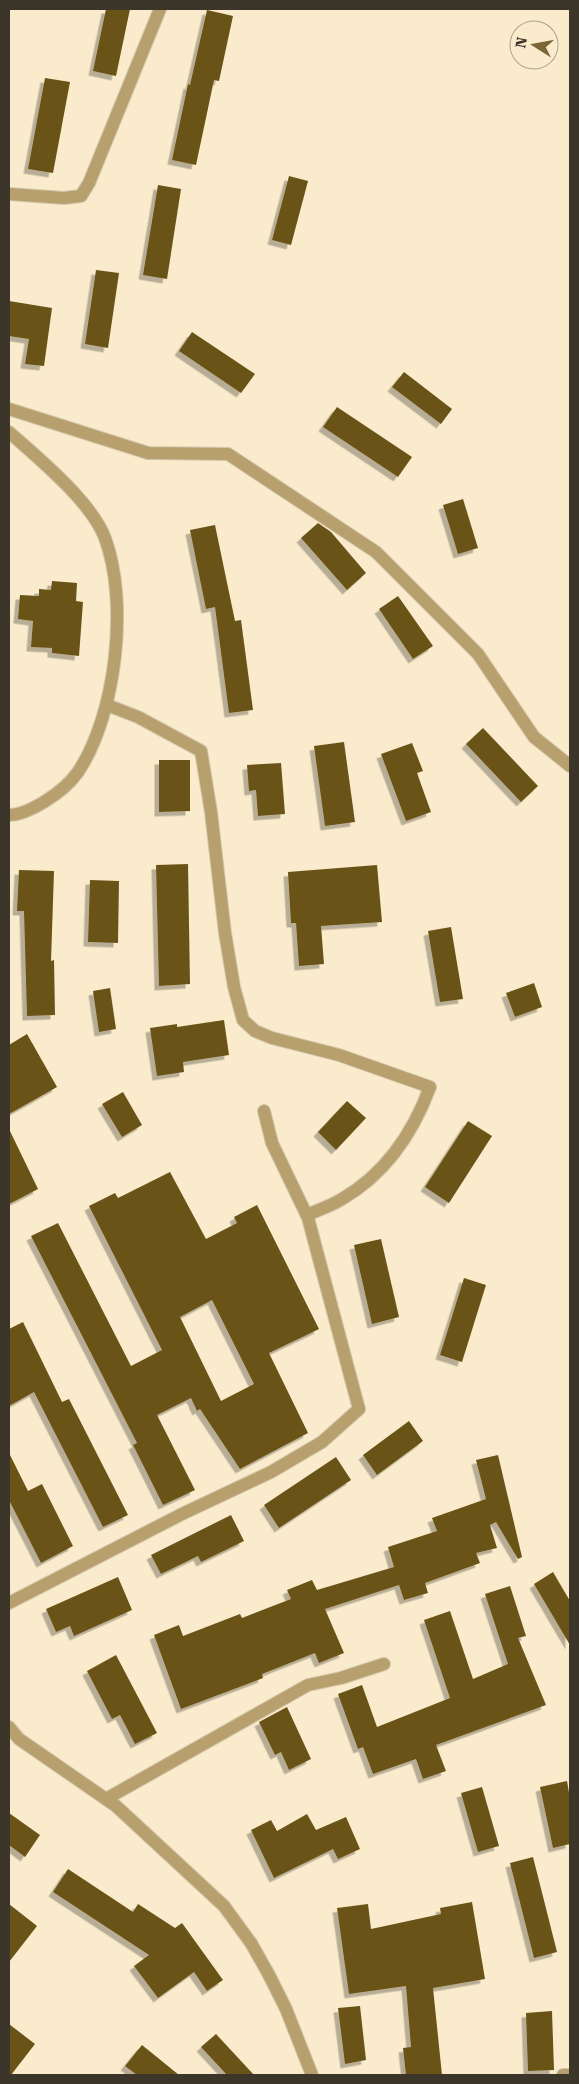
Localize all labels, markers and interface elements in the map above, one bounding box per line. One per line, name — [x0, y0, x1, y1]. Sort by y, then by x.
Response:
north arrow — [509, 20, 559, 70]
text: N — [512, 35, 530, 49]

